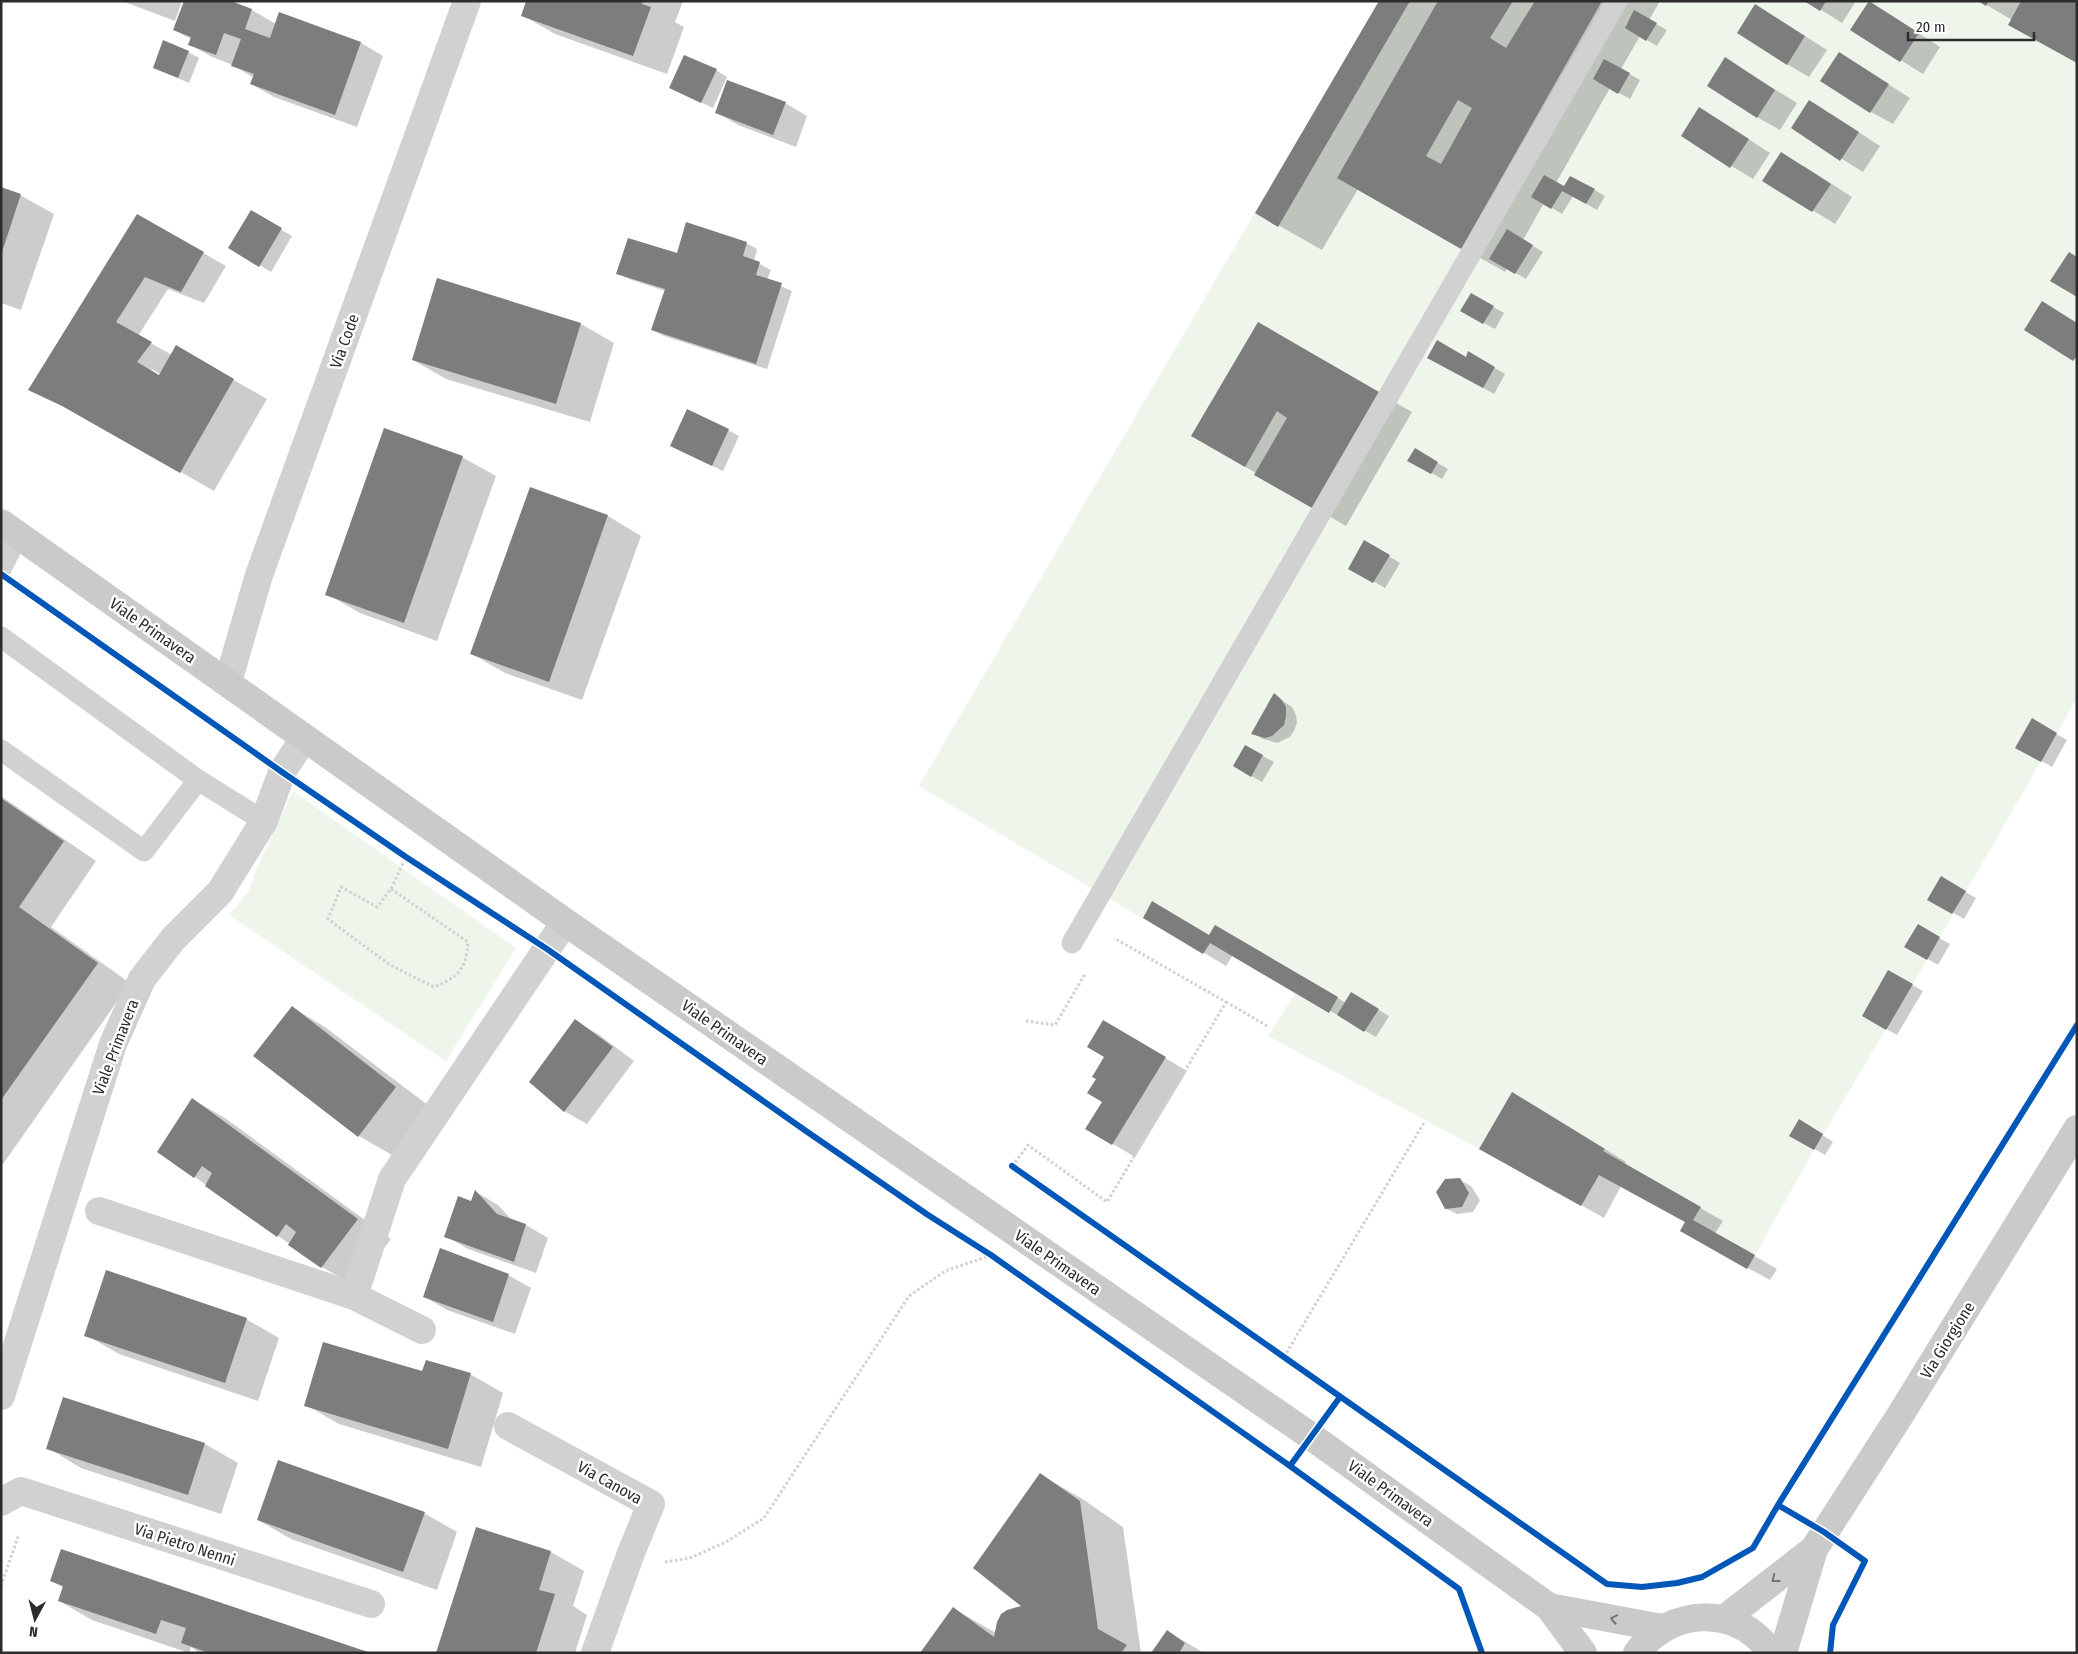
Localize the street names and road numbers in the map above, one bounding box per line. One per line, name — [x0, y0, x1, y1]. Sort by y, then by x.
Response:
street label: Via Code — [326, 311, 363, 371]
street label: Viale Primavera — [106, 594, 200, 667]
street label: Viale Primavera — [88, 996, 143, 1098]
street label: Viale Primavera — [678, 996, 772, 1069]
street label: Viale Primavera — [1011, 1226, 1105, 1299]
street label: Via Giorgione — [1916, 1298, 1979, 1382]
street label: Viale Primavera — [1344, 1456, 1437, 1531]
street label: Via Canova — [574, 1457, 646, 1508]
street label: Via Pietro Nenni — [132, 1519, 238, 1570]

